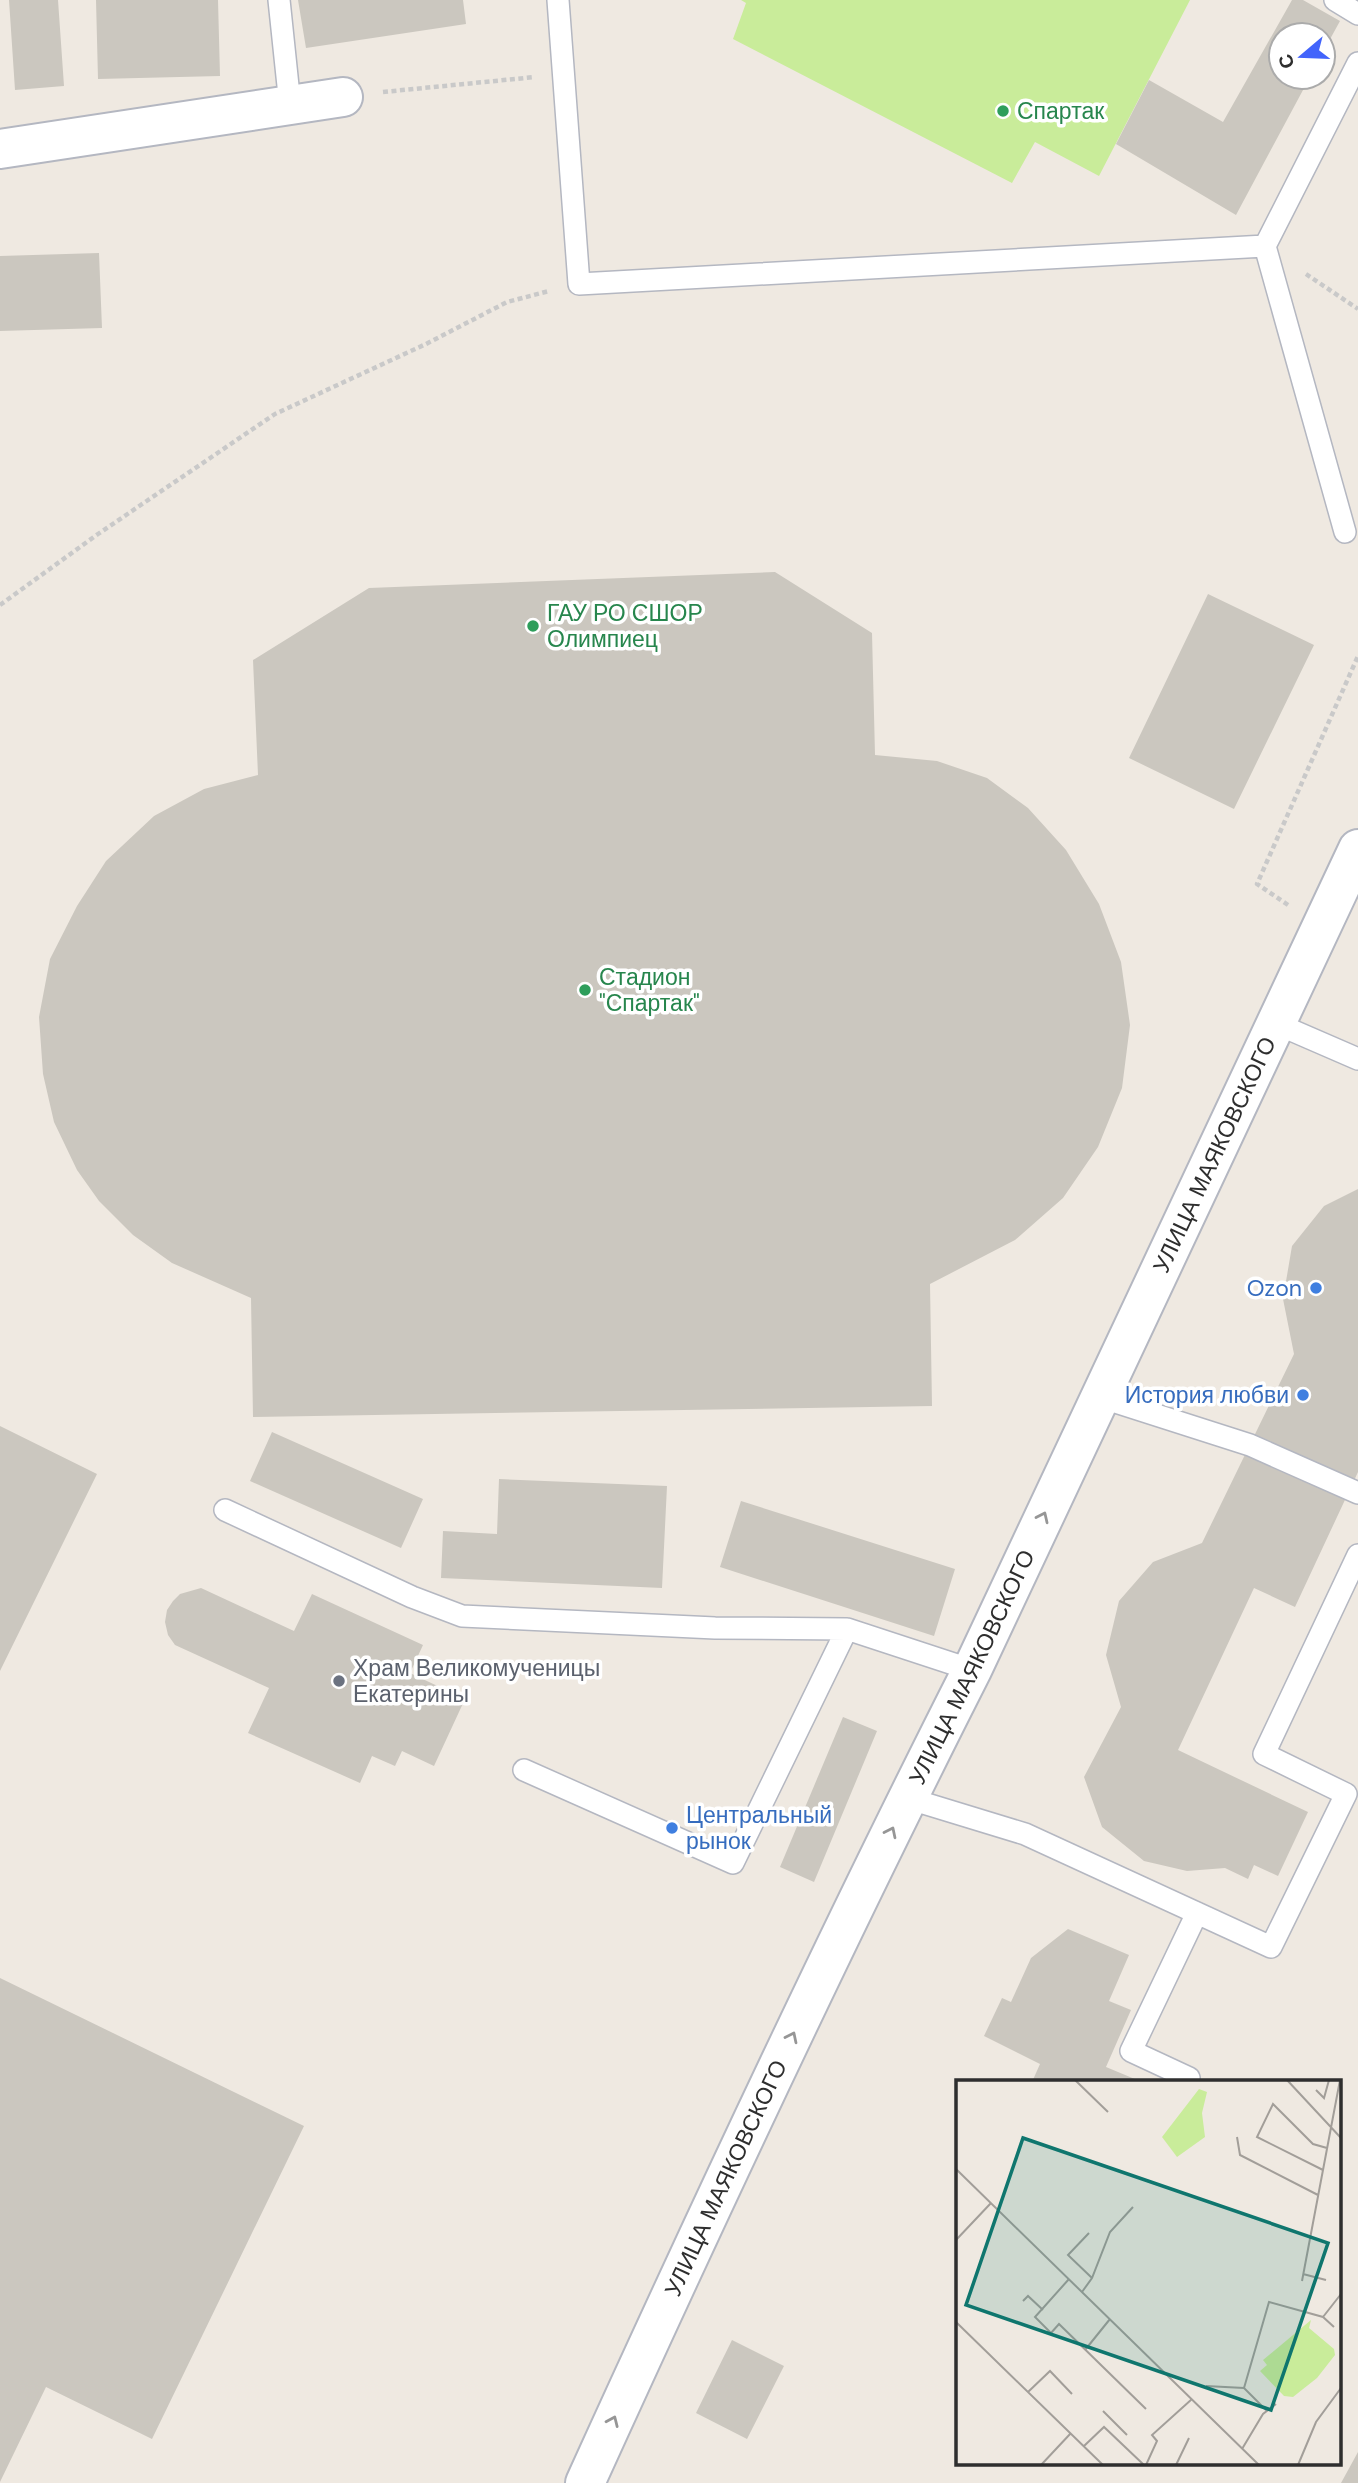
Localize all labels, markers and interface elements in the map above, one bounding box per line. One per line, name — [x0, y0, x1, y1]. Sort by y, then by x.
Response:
north arrow — [1267, 21, 1337, 91]
text: С — [1272, 51, 1300, 72]
place label: Спартак — [1017, 96, 1105, 126]
marker: Спартак — [995, 103, 1011, 119]
place label: ГАУ РО СШОР Олимпиец — [547, 598, 703, 654]
marker: ГАУ РО СШОР Олимпиец — [525, 618, 541, 634]
place label: Стадион "Спартак" — [599, 962, 700, 1018]
marker: Стадион "Спартак" — [577, 982, 593, 998]
street label: УЛИЦА МАЯКОВСКОГО — [1146, 1032, 1283, 1277]
place label: Ozon — [1247, 1273, 1302, 1303]
marker: Ozon — [1308, 1280, 1324, 1296]
place label: История любви — [1125, 1380, 1289, 1410]
marker: История любви — [1295, 1387, 1311, 1403]
one-way arrow — [1035, 1512, 1049, 1524]
street label: УЛИЦА МАЯКОВСКОГО — [902, 1545, 1041, 1789]
place label: Храм Великомученицы Екатерины — [353, 1653, 600, 1709]
marker: Храм Великомученицы Екатерины — [331, 1673, 347, 1689]
place label: Центральный рынок — [686, 1800, 832, 1856]
marker: Центральный рынок — [664, 1820, 680, 1836]
one-way arrow — [882, 1827, 896, 1839]
one-way arrow — [784, 2032, 798, 2044]
street label: УЛИЦА МАЯКОВСКОГО — [658, 2055, 794, 2301]
inset map — [956, 2080, 1340, 2466]
one-way arrow — [605, 2416, 619, 2428]

